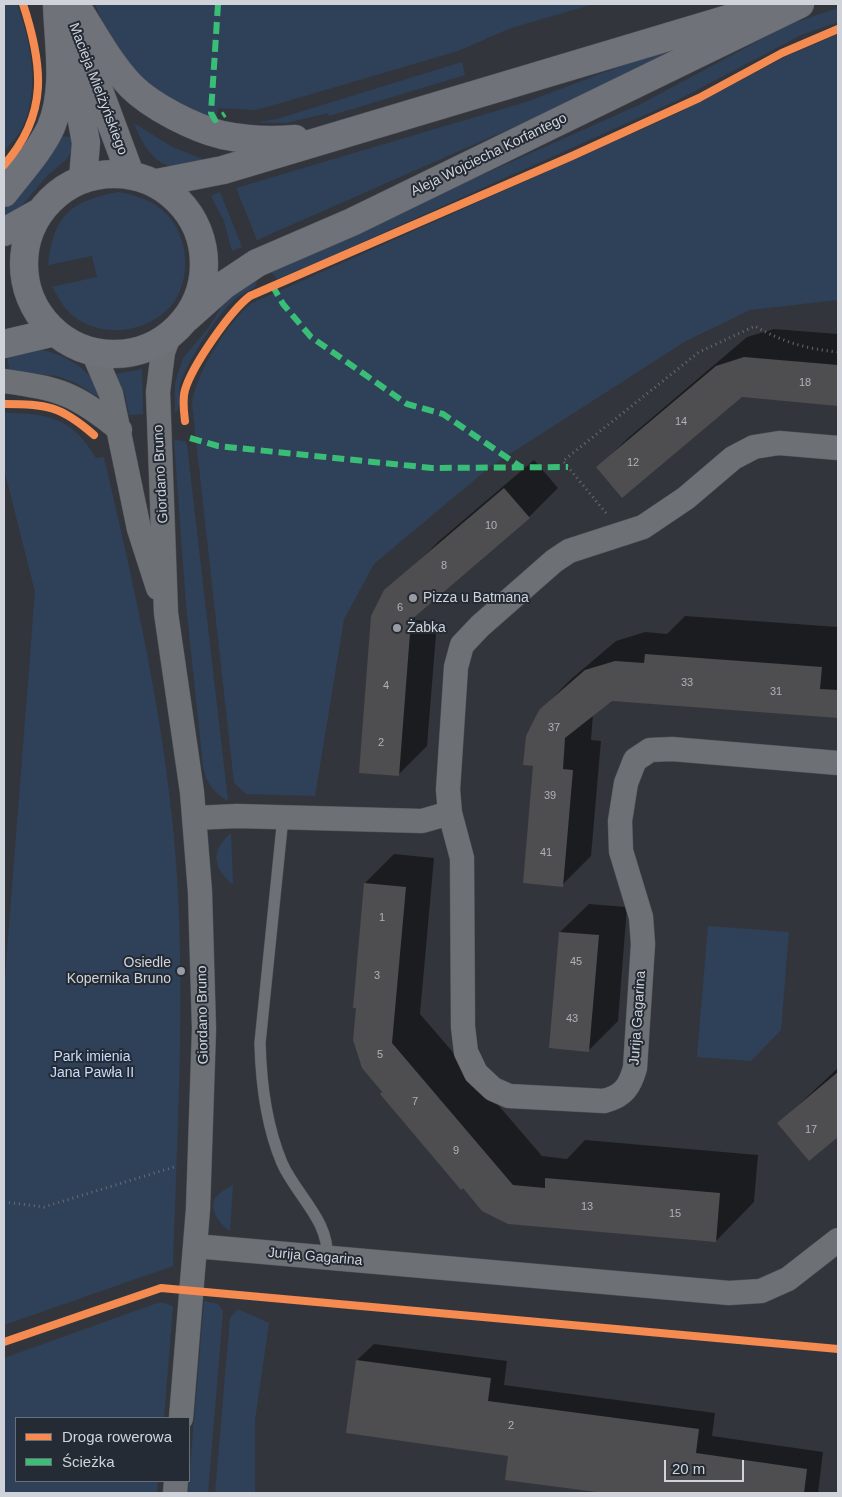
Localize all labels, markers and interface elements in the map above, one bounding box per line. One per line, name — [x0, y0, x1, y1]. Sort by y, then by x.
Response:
street label: Macieja Mielżyńskiego — [65, 21, 131, 157]
street label: Aleja Wojciecha Korfantego — [408, 110, 570, 200]
house number: 18 — [799, 376, 811, 390]
house number: 14 — [675, 415, 687, 429]
street label: Giordano Bruno — [150, 424, 172, 524]
house number: 12 — [627, 456, 639, 470]
house number: 10 — [485, 519, 497, 533]
house number: 8 — [441, 559, 447, 573]
place label: Pizza u Batmana — [423, 590, 529, 606]
marker: Pizza u Batmana — [407, 592, 419, 604]
house number: 6 — [397, 601, 403, 615]
place label: Żabka — [407, 620, 446, 636]
marker: Żabka — [391, 622, 403, 634]
house number: 33 — [681, 676, 693, 690]
house number: 4 — [383, 679, 389, 693]
house number: 31 — [770, 685, 782, 699]
house number: 37 — [548, 721, 560, 735]
house number: 2 — [378, 736, 384, 750]
house number: 39 — [544, 789, 556, 803]
house number: 41 — [540, 846, 552, 860]
house number: 1 — [379, 911, 385, 925]
place label: Osiedle Kopernika Bruno — [67, 955, 171, 988]
house number: 45 — [570, 955, 582, 969]
marker: Osiedle Kopernika Bruno — [175, 965, 187, 977]
street label: Giordano Bruno — [194, 965, 212, 1065]
house number: 3 — [374, 969, 380, 983]
street label: Jurija Gagarina — [626, 970, 650, 1066]
house number: 43 — [566, 1012, 578, 1026]
house number: 5 — [377, 1048, 383, 1062]
park label: Park imienia Jana Pawła II — [50, 1049, 134, 1082]
house number: 7 — [412, 1095, 418, 1109]
house number: 17 — [805, 1123, 817, 1137]
house number: 9 — [453, 1144, 459, 1158]
house number: 13 — [581, 1200, 593, 1214]
house number: 15 — [669, 1207, 681, 1221]
street label: Jurija Gagarina — [267, 1244, 363, 1270]
legend — [15, 1417, 190, 1482]
house number: 2 — [508, 1419, 514, 1433]
text: Droga rowerowa — [62, 1428, 172, 1445]
scale bar — [667, 1450, 747, 1482]
text: Ścieżka — [62, 1453, 115, 1470]
text: 20 m — [672, 1460, 705, 1477]

